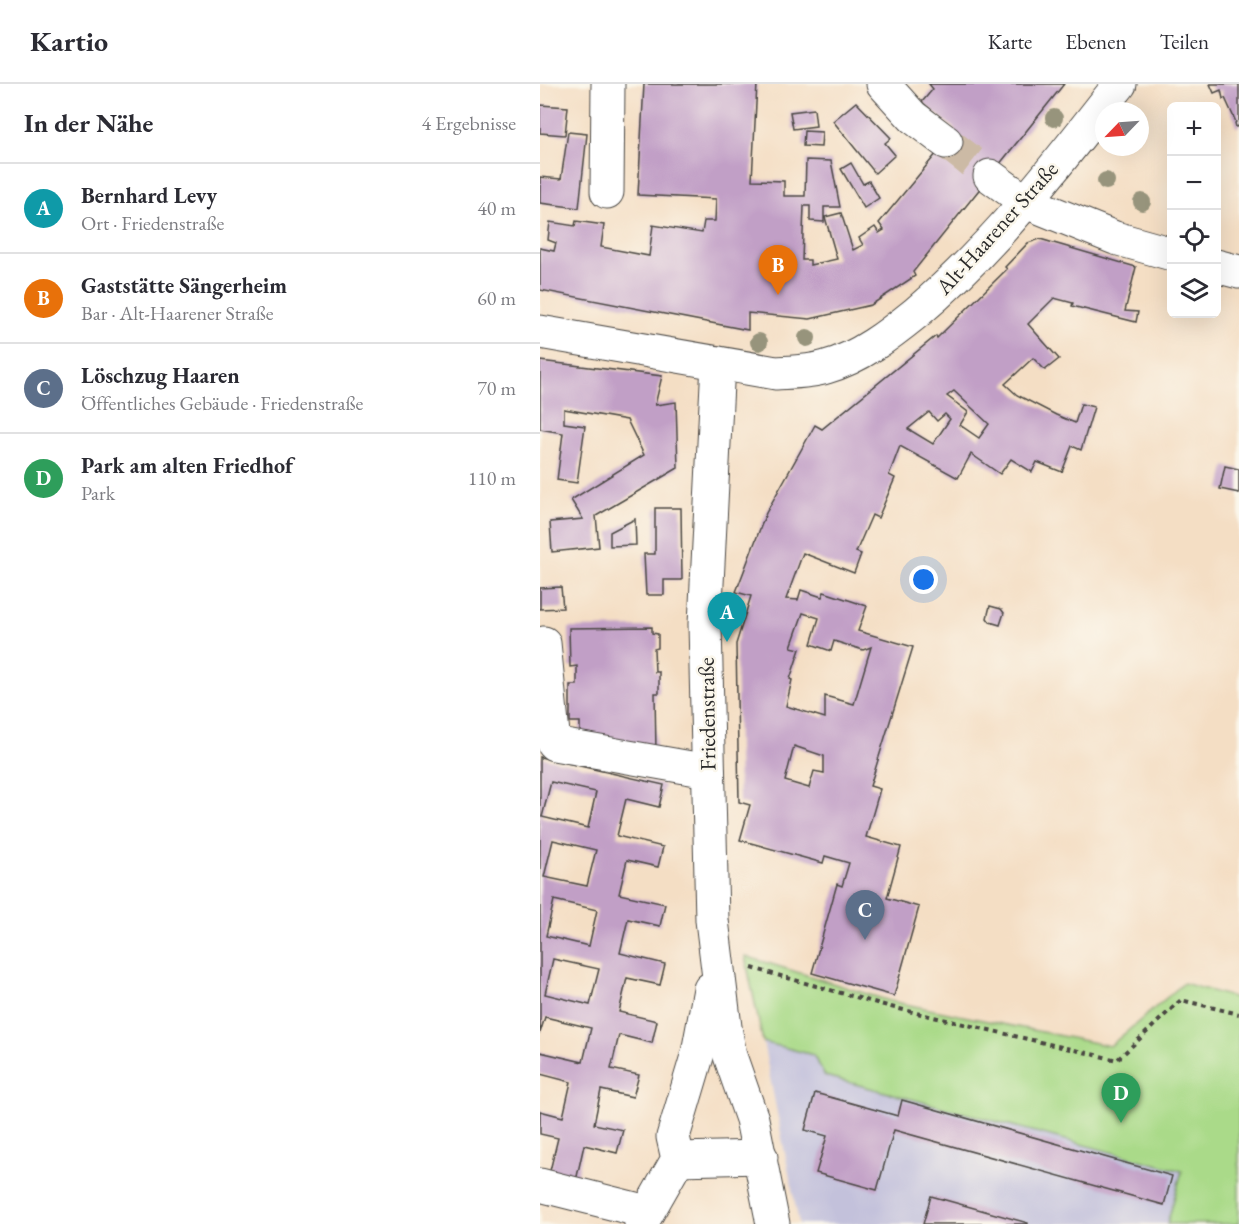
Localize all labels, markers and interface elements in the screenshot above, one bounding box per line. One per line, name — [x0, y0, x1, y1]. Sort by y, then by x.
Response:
text: Kartio — [30, 23, 108, 59]
text: Karte — [988, 28, 1032, 55]
text: Ebenen — [1065, 28, 1126, 55]
text: Teilen — [1159, 28, 1209, 55]
north arrow — [1095, 102, 1149, 156]
map controls — [1167, 102, 1221, 318]
button: + — [1167, 102, 1221, 156]
text: In der Nähe — [24, 106, 153, 140]
text: 4 Ergebnisse — [421, 110, 516, 136]
street label: Alt-Haarener Straße — [929, 155, 1065, 301]
button: − — [1167, 156, 1221, 210]
text: Bernhard Levy — [81, 181, 217, 210]
text: A — [36, 195, 51, 221]
text: 40 m — [477, 195, 516, 221]
text: Ort · Friedenstraße — [81, 210, 224, 236]
button: locate — [1167, 210, 1221, 264]
pin: B — [758, 246, 798, 295]
button: layers — [1167, 264, 1221, 318]
text: Gaststätte Sängerheim — [81, 271, 287, 300]
text: B — [37, 285, 50, 311]
text: 60 m — [477, 285, 516, 311]
text: Bar · Alt-Haarener Straße — [81, 300, 274, 326]
text: Löschzug Haaren — [81, 361, 240, 390]
text: C — [36, 375, 51, 401]
text: 70 m — [477, 375, 516, 401]
text: Öffentliches Gebäude · Friedenstraße — [81, 390, 363, 416]
text: Park am alten Friedhof — [81, 451, 293, 480]
text: D — [36, 465, 51, 491]
text: 110 m — [468, 465, 516, 491]
text: Park — [81, 480, 115, 506]
your location — [909, 565, 938, 594]
pin: A — [708, 592, 747, 642]
street label: Friedenstraße — [692, 657, 722, 771]
pin: C — [846, 890, 884, 940]
pin: D — [1102, 1074, 1140, 1123]

